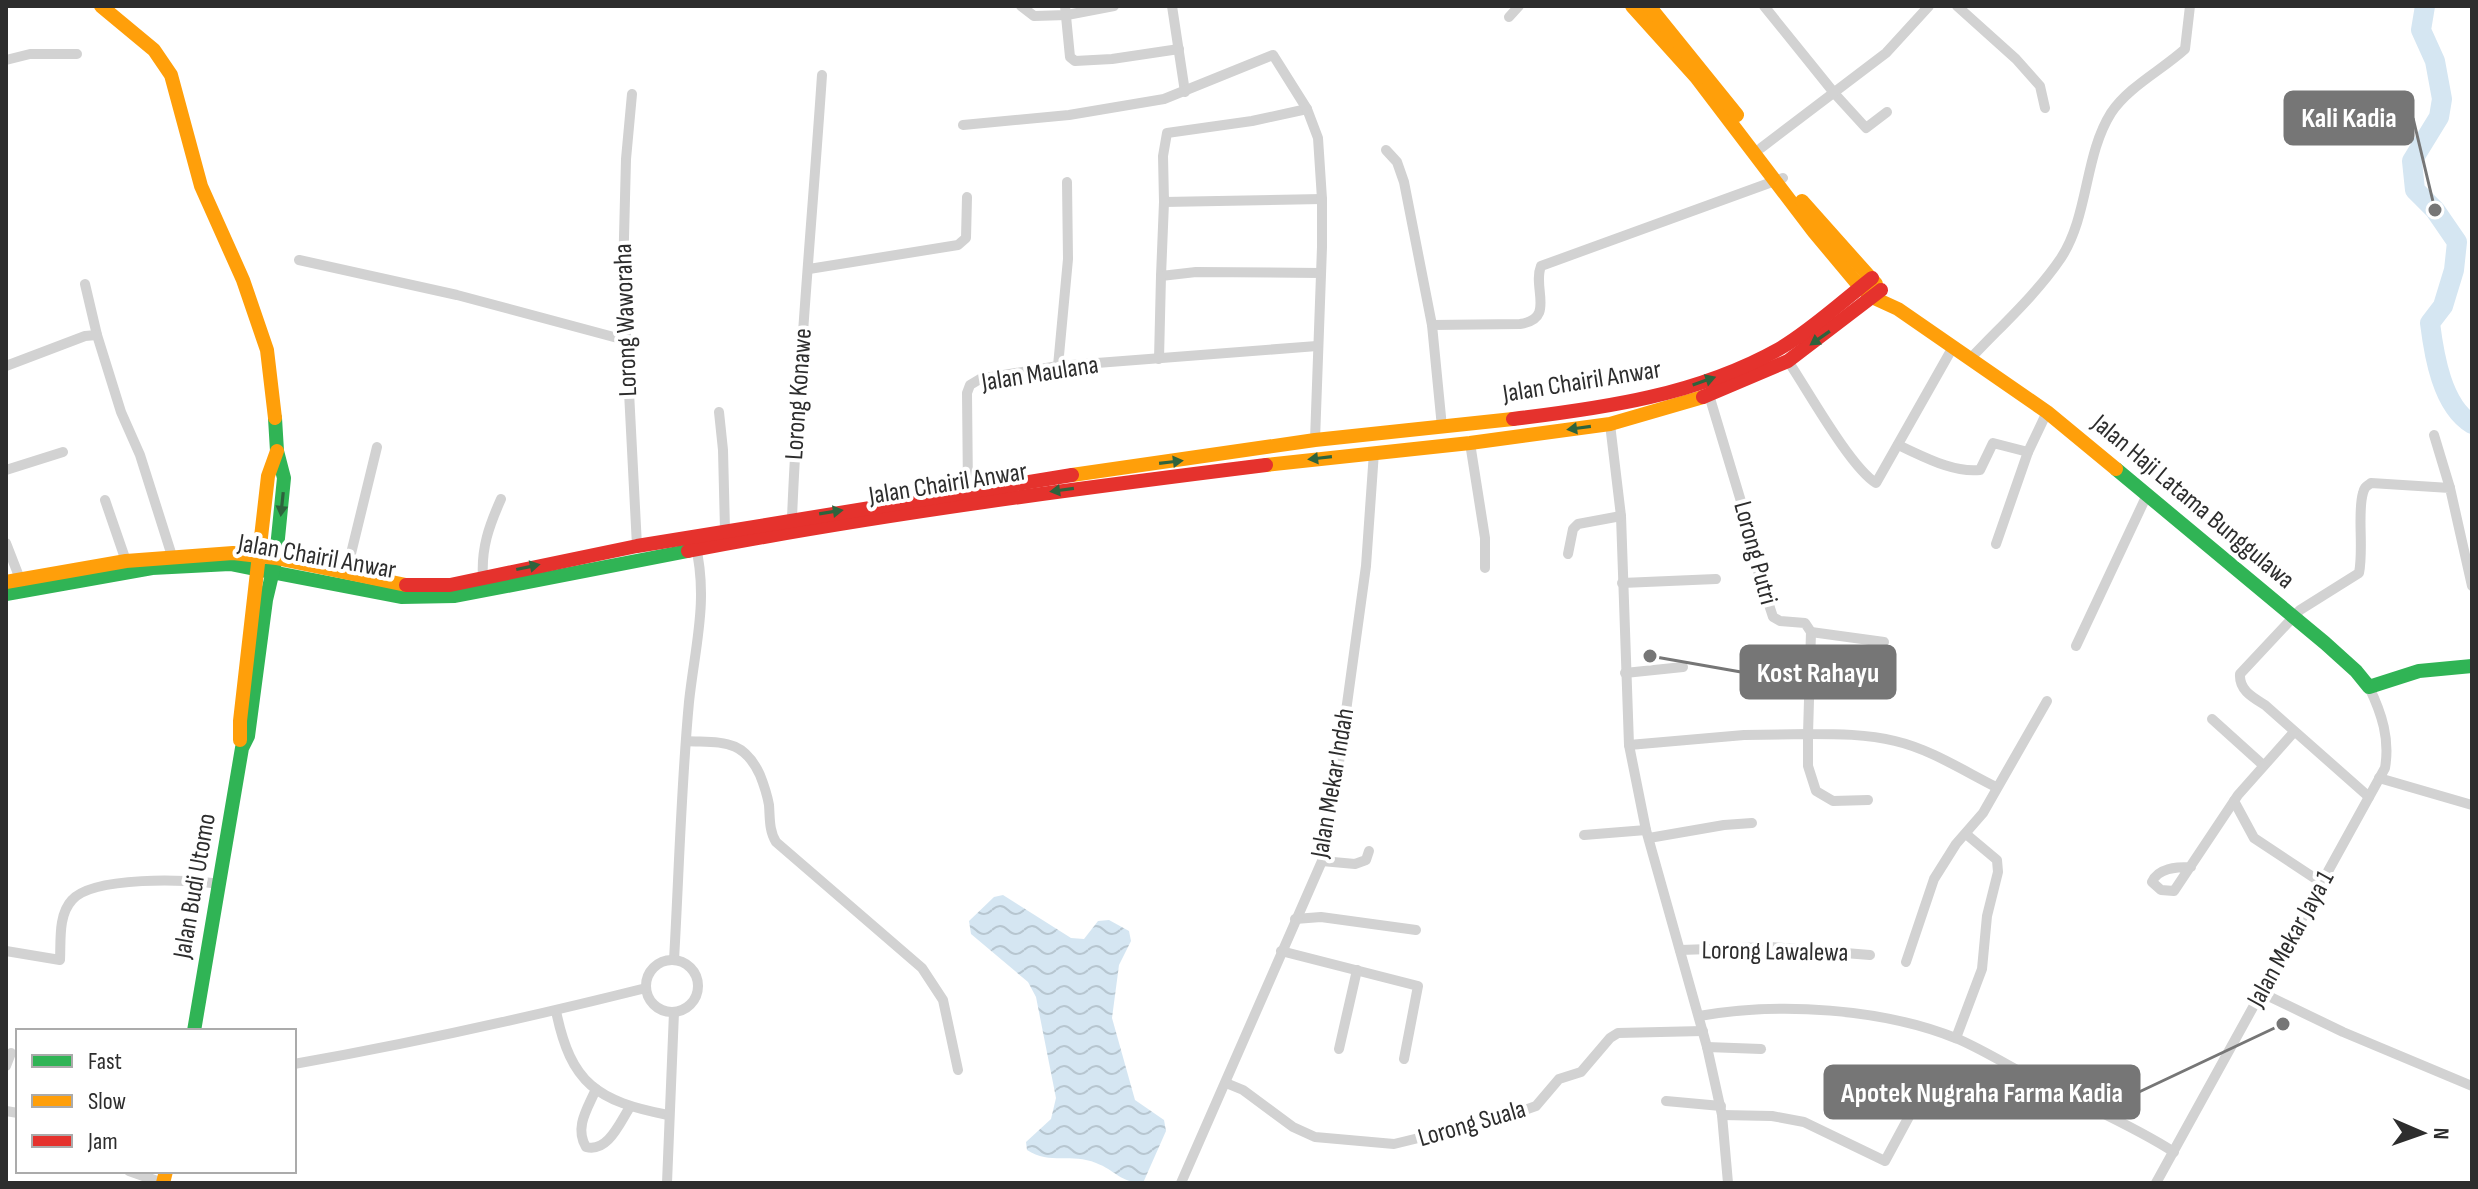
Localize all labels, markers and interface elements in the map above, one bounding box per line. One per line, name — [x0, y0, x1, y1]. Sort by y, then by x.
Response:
callout: Kali Kadia — [2285, 92, 2413, 144]
text: Kali Kadia — [2301, 102, 2397, 135]
street label: Lorong Waworaha — [608, 243, 644, 397]
street label: Lorong Konawe — [779, 327, 819, 461]
one-way arrow — [1809, 330, 1830, 345]
street label: Jalan Maulana — [978, 349, 1101, 399]
street label: Jalan Chairil Anwar — [1500, 354, 1664, 410]
one-way arrow — [1692, 374, 1716, 387]
street label: Jalan Haji Latama Bunggulawa — [2085, 408, 2301, 596]
one-way arrow — [1566, 422, 1591, 435]
one-way arrow — [1308, 452, 1333, 465]
one-way arrow — [1159, 455, 1184, 468]
street label: Jalan Chairil Anwar — [866, 456, 1030, 512]
one-way arrow — [1050, 484, 1075, 497]
one-way arrow — [275, 492, 288, 517]
street label: Lorong Putri — [1726, 498, 1784, 608]
one-way arrow — [819, 505, 844, 518]
street label: Jalan Chairil Anwar — [235, 528, 399, 586]
one-way arrow — [516, 560, 541, 573]
callout: Kost Rahayu — [1741, 646, 1895, 698]
text: Kost Rahayu — [1757, 657, 1879, 690]
street label: Jalan Mekar Indah — [1304, 706, 1361, 861]
street label: Jalan Budi Utomo — [167, 811, 223, 962]
street label: Jalan Mekar Jaya 1 — [2240, 865, 2341, 1013]
street label: Lorong Lawalewa — [1701, 935, 1849, 969]
legend — [16, 1029, 296, 1173]
text: Fast — [88, 1047, 122, 1076]
callout: Apotek Nugraha Farma Kadia — [1825, 1066, 2139, 1118]
text: Apotek Nugraha Farma Kadia — [1840, 1077, 2123, 1110]
text: Slow — [88, 1087, 126, 1116]
north arrow — [2382, 1093, 2462, 1173]
street label: Lorong Suala — [1415, 1094, 1529, 1154]
text: Jam — [87, 1127, 118, 1156]
text: N — [2427, 1127, 2454, 1140]

